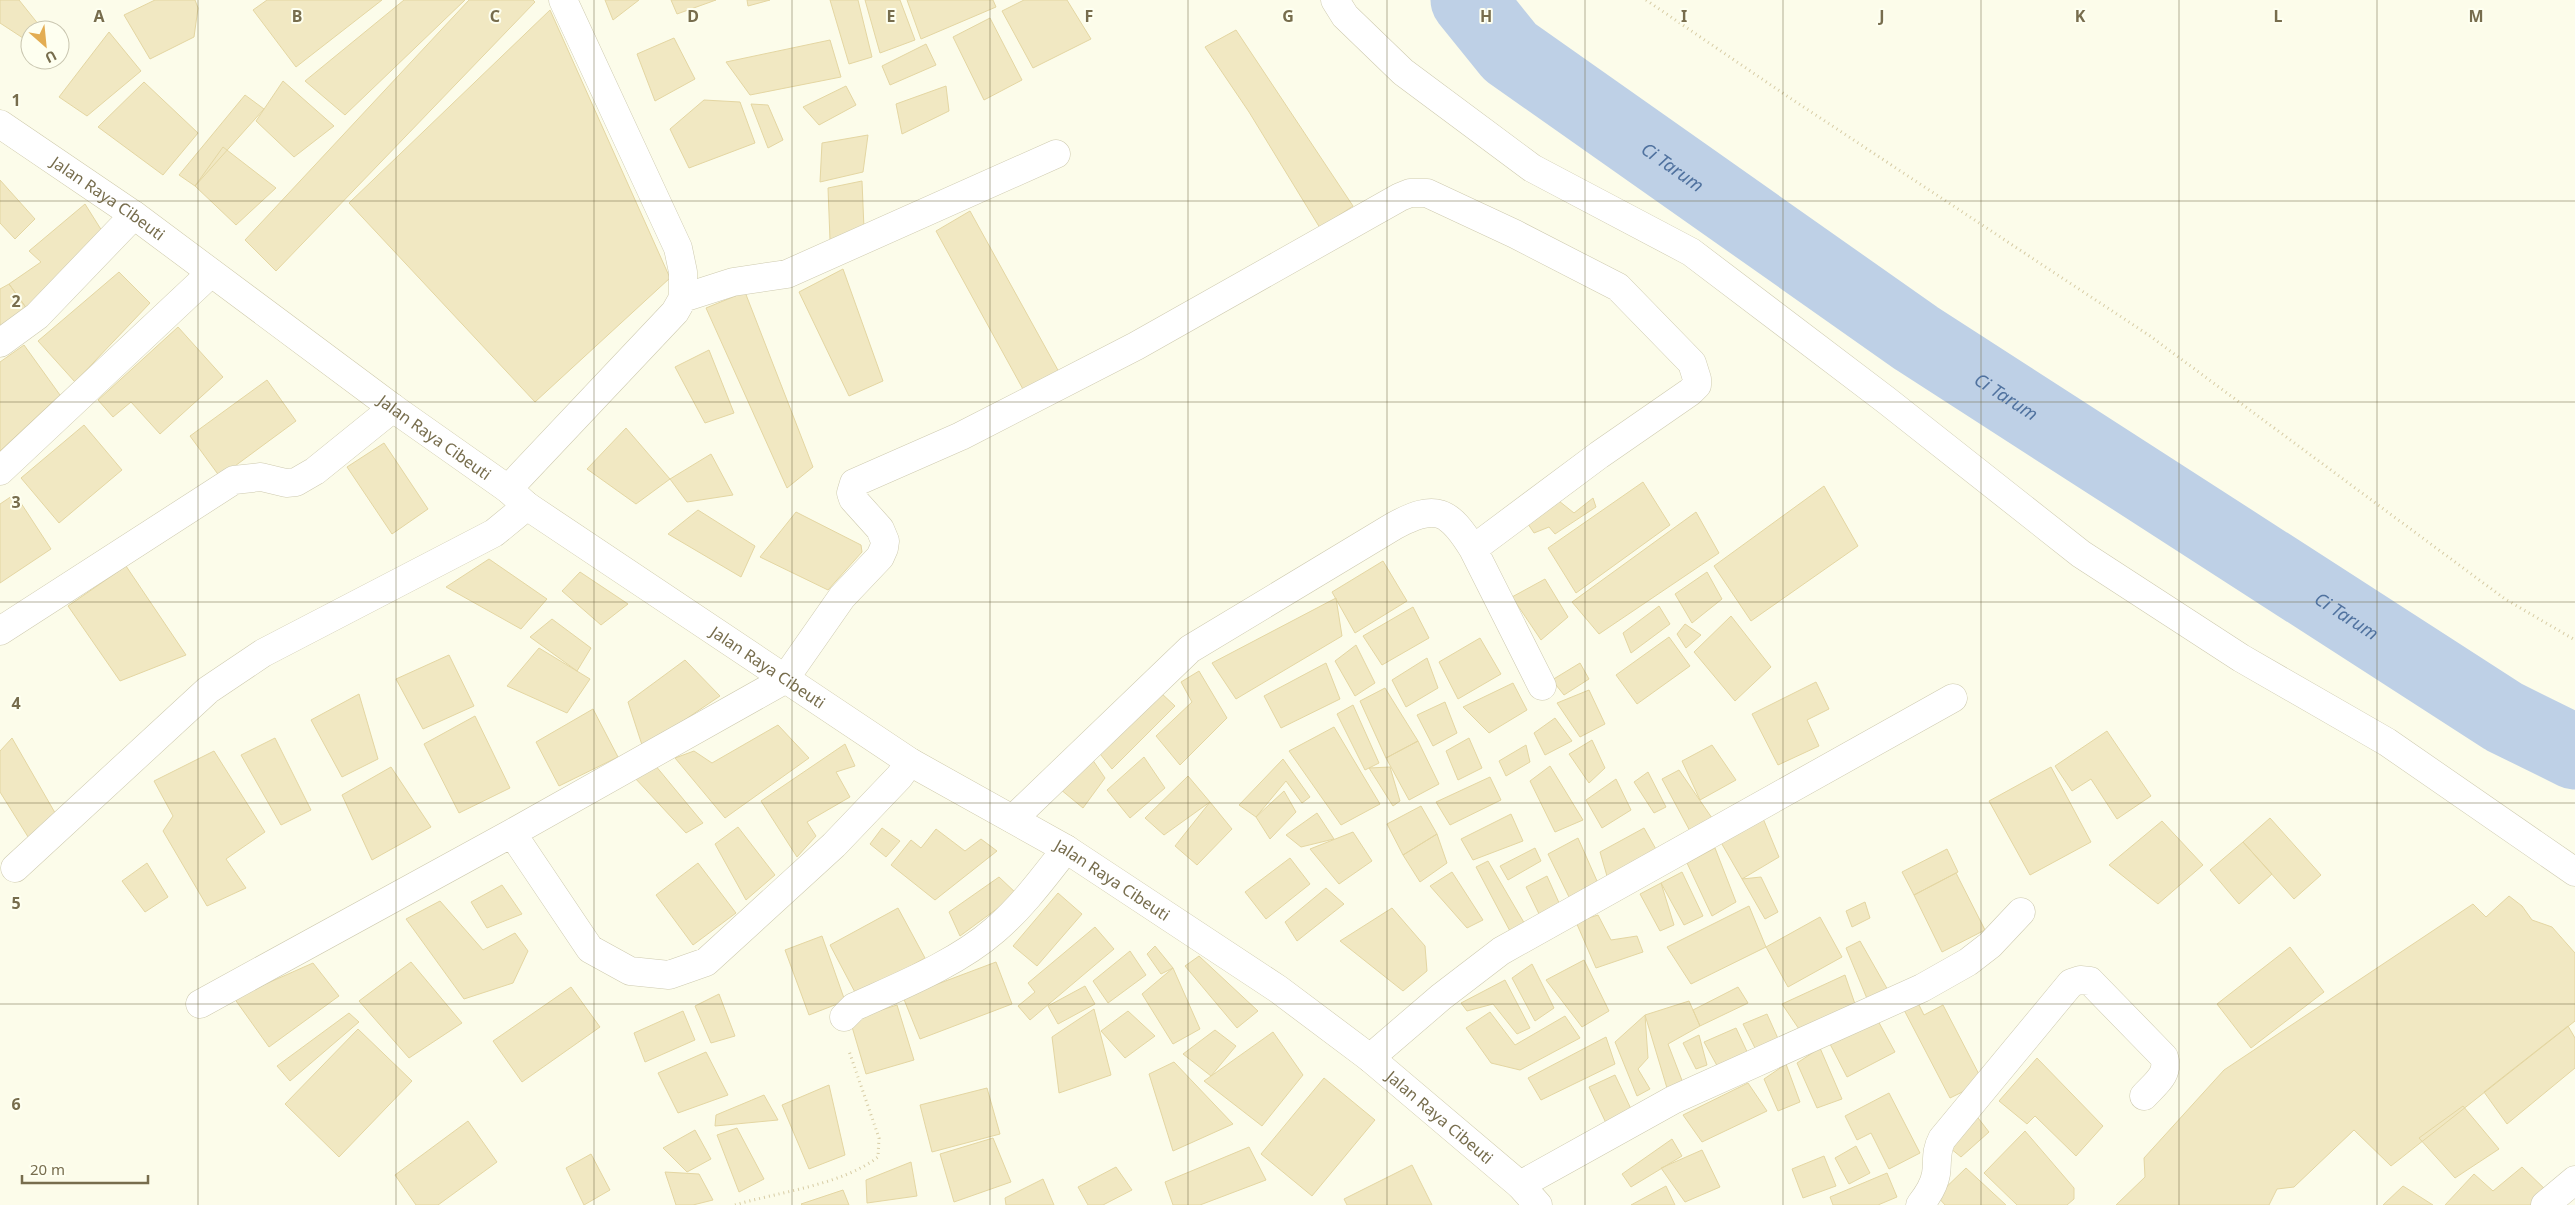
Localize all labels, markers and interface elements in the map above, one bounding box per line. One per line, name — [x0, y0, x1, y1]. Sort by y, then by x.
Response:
text: A — [93, 5, 105, 27]
text: B — [292, 5, 302, 27]
text: C — [490, 5, 500, 27]
text: D — [687, 5, 699, 27]
text: E — [887, 5, 896, 27]
text: F — [1085, 5, 1093, 27]
text: G — [1282, 5, 1294, 27]
text: H — [1480, 5, 1492, 27]
text: I — [1681, 5, 1687, 27]
text: J — [1877, 5, 1885, 27]
text: K — [2075, 5, 2086, 27]
text: L — [2274, 5, 2283, 27]
text: M — [2468, 5, 2484, 27]
north arrow — [20, 20, 70, 70]
text: U — [42, 46, 60, 68]
text: 1 — [11, 89, 21, 111]
water label: Ci Tarum — [1637, 136, 1709, 197]
street label: Jalan Raya Cibeuti — [45, 150, 169, 245]
text: 2 — [11, 290, 21, 312]
water label: Ci Tarum — [1970, 367, 2043, 426]
street label: Jalan Raya Cibeuti — [372, 389, 496, 485]
text: 3 — [11, 491, 21, 513]
water label: Ci Tarum — [2310, 586, 2383, 645]
street label: Jalan Raya Cibeuti — [705, 620, 830, 713]
text: 4 — [11, 692, 21, 714]
street label: Jalan Raya Cibeuti — [1049, 833, 1174, 926]
text: 5 — [11, 892, 21, 914]
street label: Jalan Raya Cibeuti — [1380, 1064, 1498, 1169]
text: 6 — [11, 1093, 21, 1115]
scale bar — [22, 1152, 149, 1184]
text: 20 m — [30, 1159, 65, 1179]

